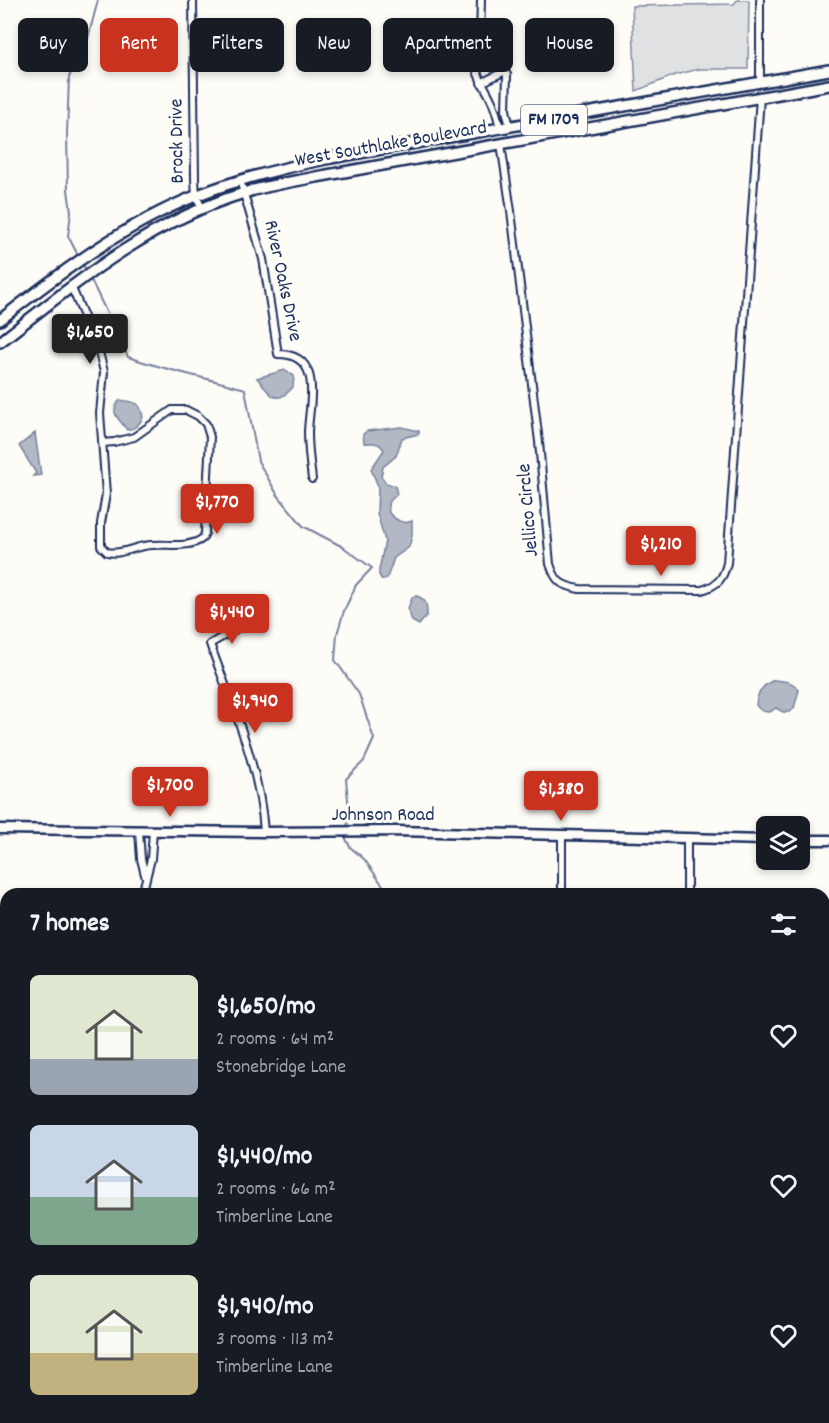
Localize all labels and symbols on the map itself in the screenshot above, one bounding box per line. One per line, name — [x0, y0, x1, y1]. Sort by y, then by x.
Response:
street label: Brock Drive — [163, 98, 193, 184]
road number: FM 1709 — [521, 105, 587, 135]
street label: West Southlake Boulevard — [293, 114, 489, 176]
street label: River Oaks Drive — [256, 218, 309, 344]
pin: $1,650 — [41, 314, 139, 365]
street label: Jellico Circle — [511, 462, 547, 558]
pin: $1,770 — [168, 484, 266, 535]
pin: $1,210 — [612, 526, 710, 577]
pin: $1,440 — [183, 594, 281, 645]
pin: $1,940 — [206, 683, 304, 734]
pin: $1,700 — [121, 767, 219, 818]
pin: $1,380 — [512, 771, 610, 822]
street label: Johnson Road — [331, 802, 435, 830]

